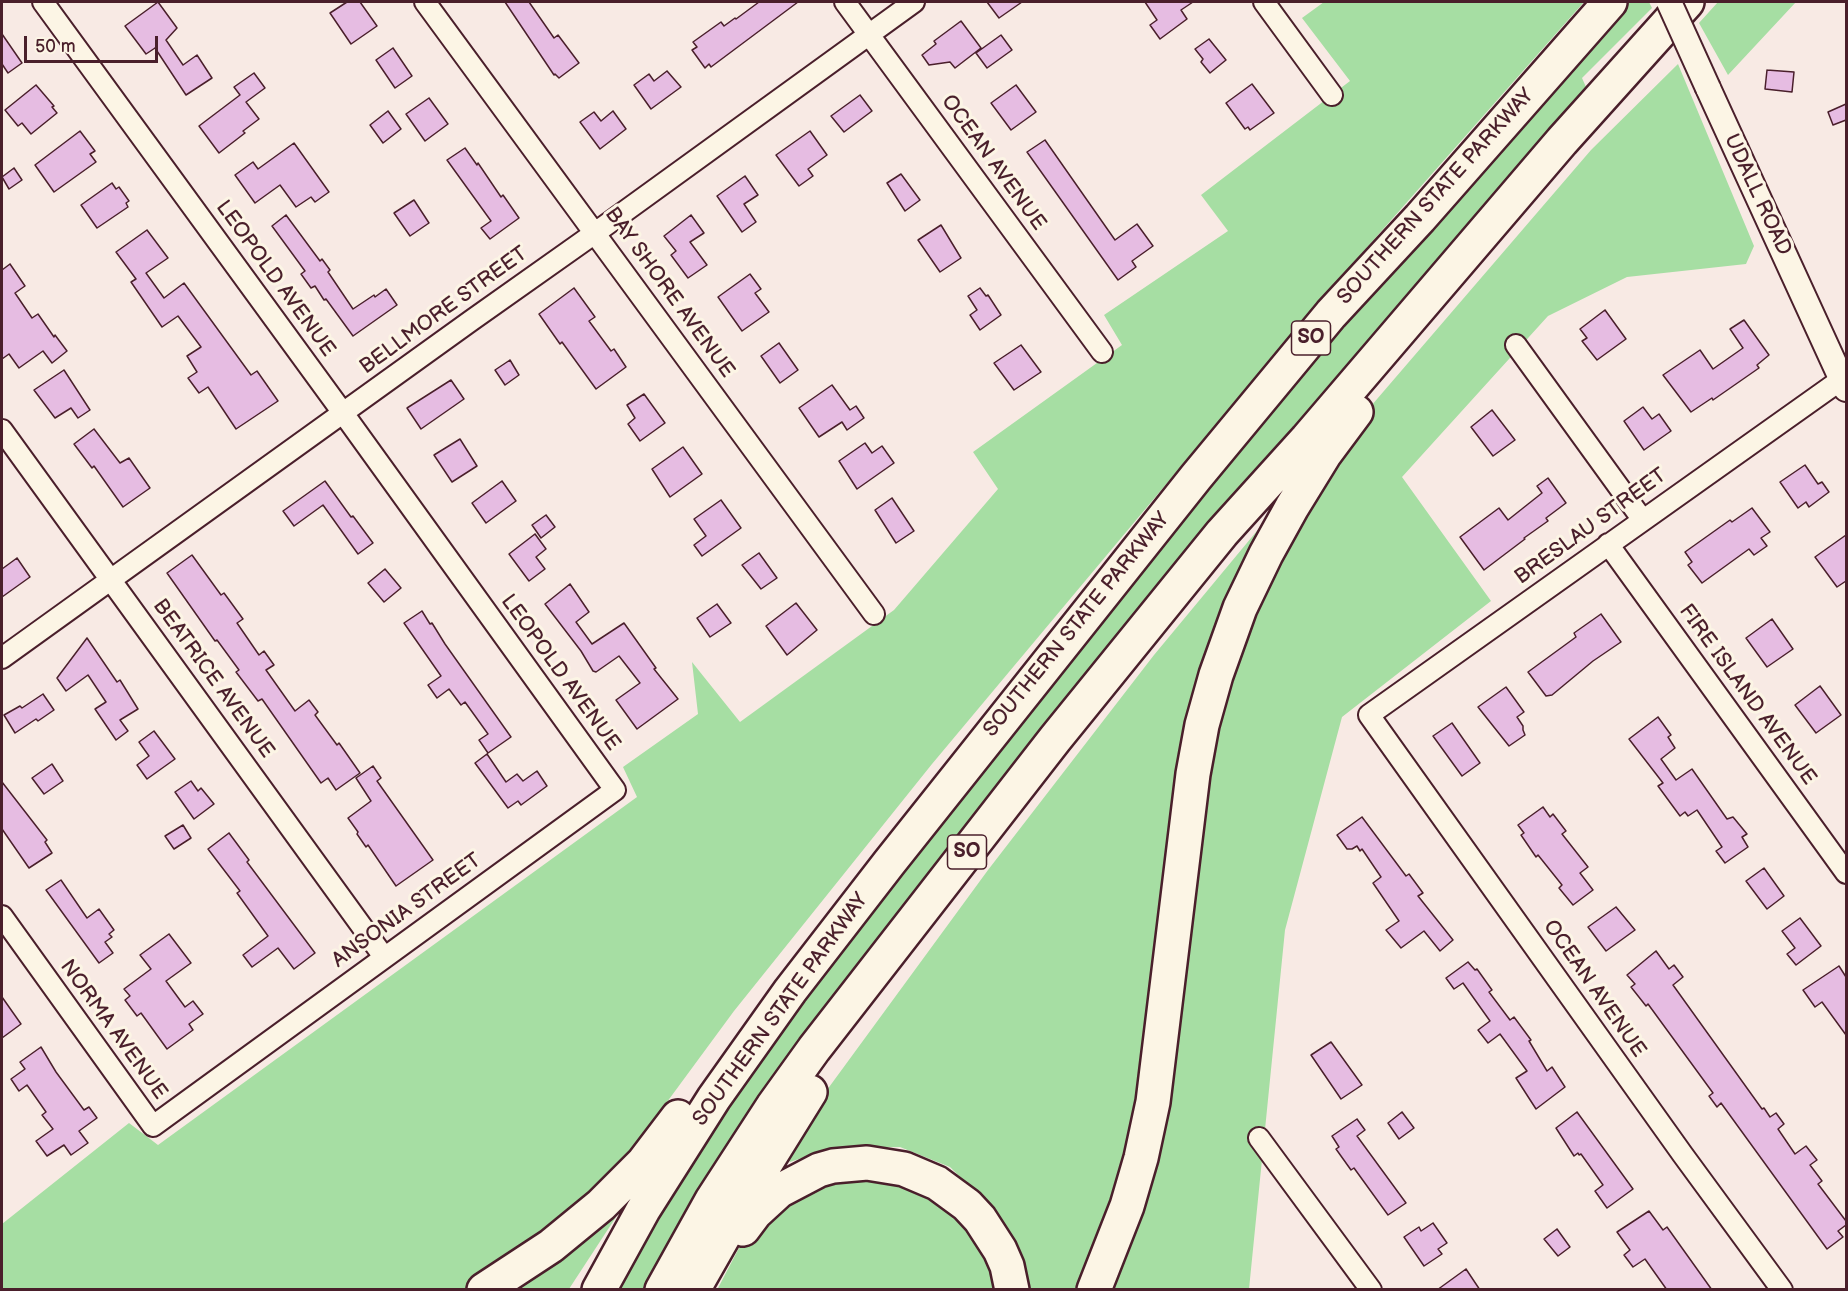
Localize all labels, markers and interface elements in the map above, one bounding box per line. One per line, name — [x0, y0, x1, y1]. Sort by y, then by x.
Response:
scale bar — [27, 24, 160, 62]
text: 50 m — [35, 36, 76, 57]
street label: SOUTHERN STATE PARKWAY — [1332, 84, 1540, 310]
street label: OCEAN AVENUE — [935, 90, 1051, 236]
street label: UDALL ROAD — [1718, 130, 1796, 260]
street label: LEOPOLD AVENUE — [210, 196, 340, 362]
street label: BAY SHORE AVENUE — [599, 203, 739, 383]
street label: BELLMORE STREET — [355, 242, 533, 380]
road number: SO — [1292, 321, 1330, 355]
street label: BRESLAU STREET — [1510, 463, 1672, 591]
street label: SOUTHERN STATE PARKWAY — [979, 508, 1175, 742]
street label: LEOPOLD AVENUE — [495, 590, 625, 756]
street label: BEATRICE AVENUE — [147, 595, 279, 763]
street label: FIRE ISLAND AVENUE — [1673, 600, 1821, 790]
road number: SO — [948, 835, 986, 869]
street label: ANSONIA STREET — [327, 848, 487, 974]
street label: SOUTHERN STATE PARKWAY — [688, 889, 874, 1131]
street label: OCEAN AVENUE — [1537, 916, 1651, 1062]
street label: NORMA AVENUE — [54, 955, 172, 1105]

